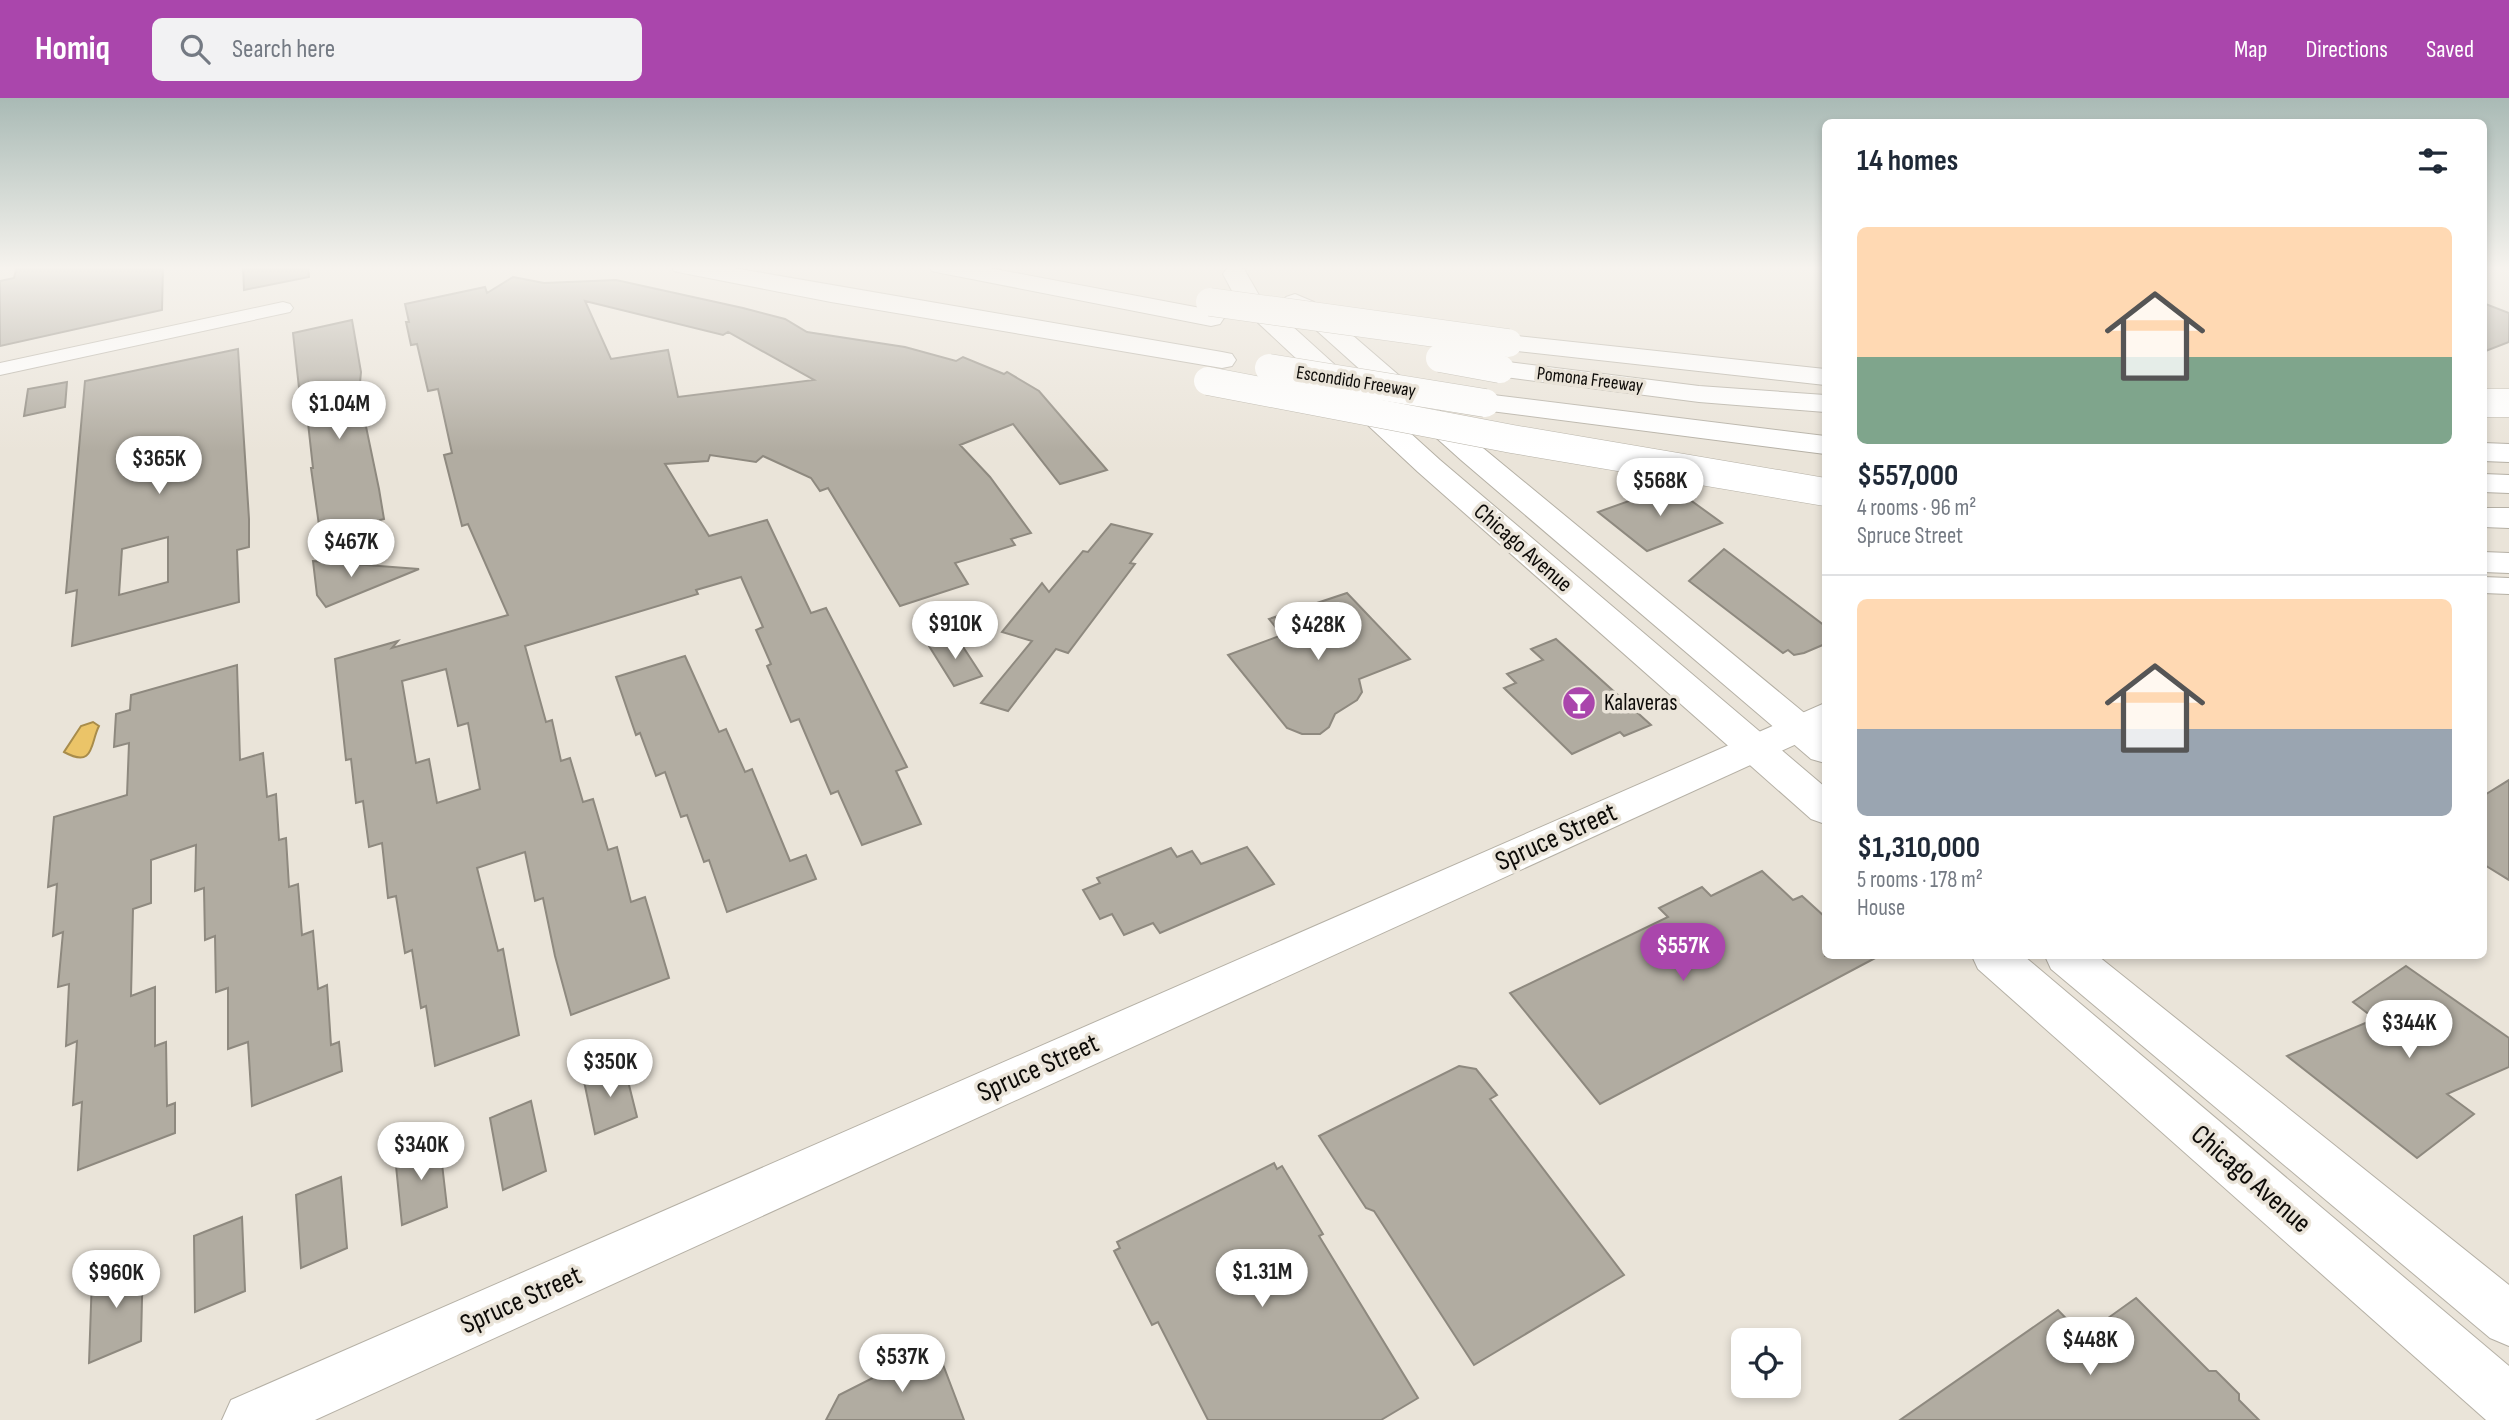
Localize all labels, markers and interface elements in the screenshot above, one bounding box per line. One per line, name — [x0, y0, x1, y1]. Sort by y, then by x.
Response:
search box — [152, 18, 642, 81]
text: Homiq — [35, 29, 110, 69]
icon: search — [176, 30, 214, 68]
text: Search here — [232, 34, 335, 65]
text: Map — [2234, 35, 2267, 64]
text: Directions — [2305, 35, 2388, 64]
text: Saved — [2426, 35, 2474, 64]
icon: filters — [2414, 142, 2452, 180]
text: 14 homes — [1857, 143, 1958, 179]
icon: home — [2092, 273, 2218, 399]
street label: Escondido Freeway — [1294, 361, 1418, 403]
street label: Pomona Freeway — [1536, 362, 1645, 398]
pin: $1.04M — [282, 382, 396, 441]
text: $1.04M — [308, 390, 370, 418]
pin: $365K — [110, 436, 208, 496]
text: $365K — [132, 445, 186, 473]
pin: $568K — [1611, 458, 1709, 518]
text: $557,000 — [1857, 458, 1958, 494]
text: $568K — [1633, 467, 1687, 495]
text: 4 rooms · 96 m² — [1857, 494, 1976, 522]
street label: Chicago Avenue — [1468, 498, 1578, 598]
pin: $467K — [302, 519, 400, 579]
text: Spruce Street — [1857, 522, 1963, 550]
text: $467K — [324, 528, 378, 556]
pin: $910K — [906, 602, 1004, 661]
pin: $428K — [1269, 602, 1367, 662]
text: $910K — [928, 610, 982, 638]
text: $428K — [1291, 611, 1345, 639]
icon: home — [2092, 645, 2218, 771]
bar icon: Kalaveras — [1560, 684, 1598, 722]
place label: Kalaveras — [1604, 689, 1677, 717]
street label: Spruce Street — [1490, 796, 1622, 878]
text: $1,310,000 — [1857, 830, 1980, 866]
text: 5 rooms · 178 m² — [1857, 866, 1983, 894]
text: House — [1857, 894, 1905, 922]
pin: $557K — [1634, 924, 1732, 983]
text: $557K — [1656, 932, 1710, 960]
pin: $344K — [2360, 1000, 2458, 1060]
text: $344K — [2382, 1009, 2436, 1037]
street label: Spruce Street — [972, 1027, 1104, 1109]
pin: $350K — [561, 1040, 659, 1099]
text: $350K — [583, 1048, 637, 1076]
street label: Chicago Avenue — [2184, 1118, 2318, 1240]
pin: $340K — [372, 1122, 470, 1182]
text: $340K — [393, 1131, 449, 1159]
pin: $960K — [67, 1250, 165, 1310]
pin: $1.31M — [1205, 1250, 1319, 1309]
text: $1.31M — [1232, 1258, 1292, 1286]
text: $960K — [88, 1259, 144, 1287]
street label: Spruce Street — [455, 1259, 587, 1341]
pin: $448K — [2041, 1318, 2139, 1377]
text: $448K — [2062, 1326, 2118, 1354]
map controls — [1731, 1328, 1801, 1398]
button: locate — [1731, 1328, 1801, 1398]
pin: $537K — [853, 1334, 951, 1394]
text: $537K — [875, 1343, 929, 1371]

